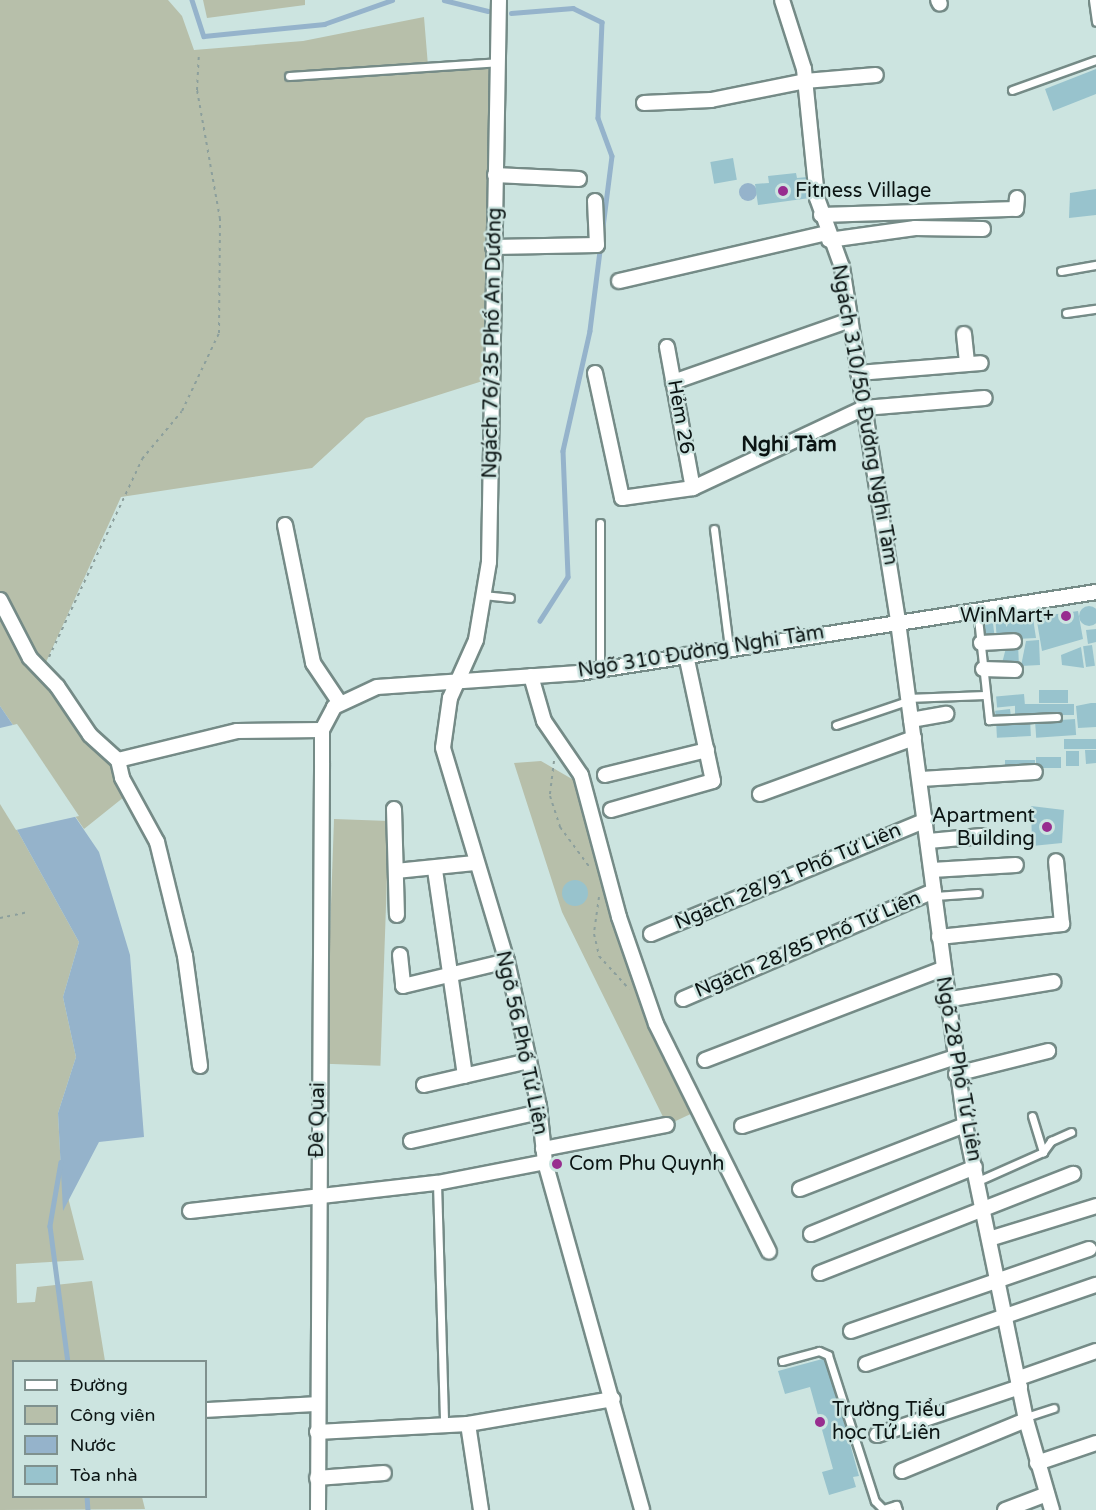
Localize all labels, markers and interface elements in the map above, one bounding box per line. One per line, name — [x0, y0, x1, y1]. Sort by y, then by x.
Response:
place label: Fitness Village — [795, 179, 931, 203]
marker: Fitness Village — [776, 184, 790, 198]
street label: Ngách 76/35 Phố An Dương — [479, 207, 507, 479]
street label: Ngách 310/50 Đường Nghi Tàm — [826, 263, 902, 567]
street label: Hẻm 26 — [662, 378, 698, 456]
district label: Nghi Tàm — [741, 432, 837, 458]
place label: WinMart+ — [960, 604, 1054, 628]
marker: WinMart+ — [1059, 609, 1073, 623]
street label: Ngõ 310 Đường Nghi Tàm — [576, 621, 826, 683]
place label: Apartment Building — [932, 804, 1035, 851]
street label: Ngách 28/91 Phố Tứ Liên — [671, 818, 905, 936]
marker: Apartment Building — [1040, 820, 1054, 834]
street label: Ngách 28/85 Phố Tứ Liên — [691, 886, 925, 1004]
street label: Ngõ 56 Phố Tứ Liên — [490, 949, 552, 1137]
street label: Ngõ 28 Phố Tứ Liên — [930, 975, 986, 1163]
street label: Đê Quai — [305, 1082, 331, 1158]
place label: Com Phu Quynh — [569, 1152, 724, 1176]
marker: Com Phu Quynh — [550, 1157, 564, 1171]
legend — [12, 1360, 207, 1498]
text: Đường — [70, 1374, 128, 1396]
place label: Trường Tiểu học Tứ Liên — [832, 1398, 946, 1445]
text: Công viên — [70, 1404, 155, 1426]
marker: Trường Tiểu học Tứ Liên — [813, 1415, 827, 1429]
text: Nước — [70, 1434, 116, 1456]
text: Tòa nhà — [70, 1464, 138, 1486]

